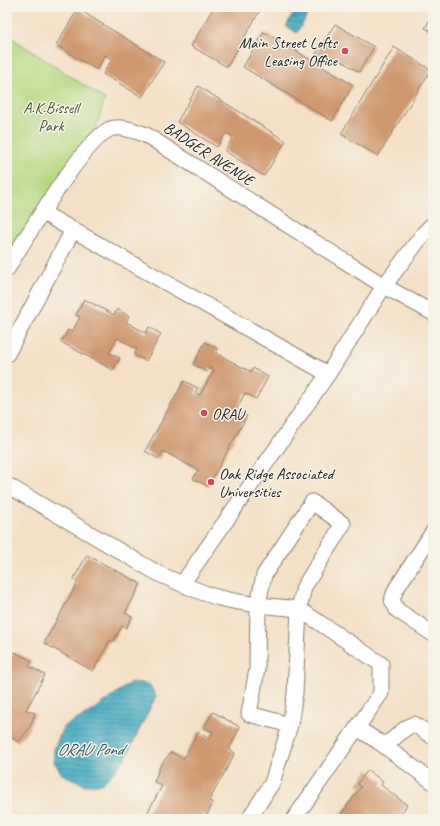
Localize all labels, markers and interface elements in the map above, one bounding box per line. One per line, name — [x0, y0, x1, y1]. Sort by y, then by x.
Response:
place label: Main Street Lofts Leasing Office — [239, 33, 339, 71]
marker: Main Street Lofts Leasing Office — [340, 46, 350, 56]
park label: A.K.Bissell Park — [23, 98, 82, 136]
street label: BADGER AVENUE — [160, 117, 259, 192]
place label: ORAU — [212, 404, 246, 424]
marker: ORAU — [199, 408, 209, 418]
place label: Oak Ridge Associated Universities — [219, 464, 336, 502]
marker: Oak Ridge Associated Universities — [206, 477, 216, 487]
water label: ORAU Pond — [57, 739, 128, 760]

